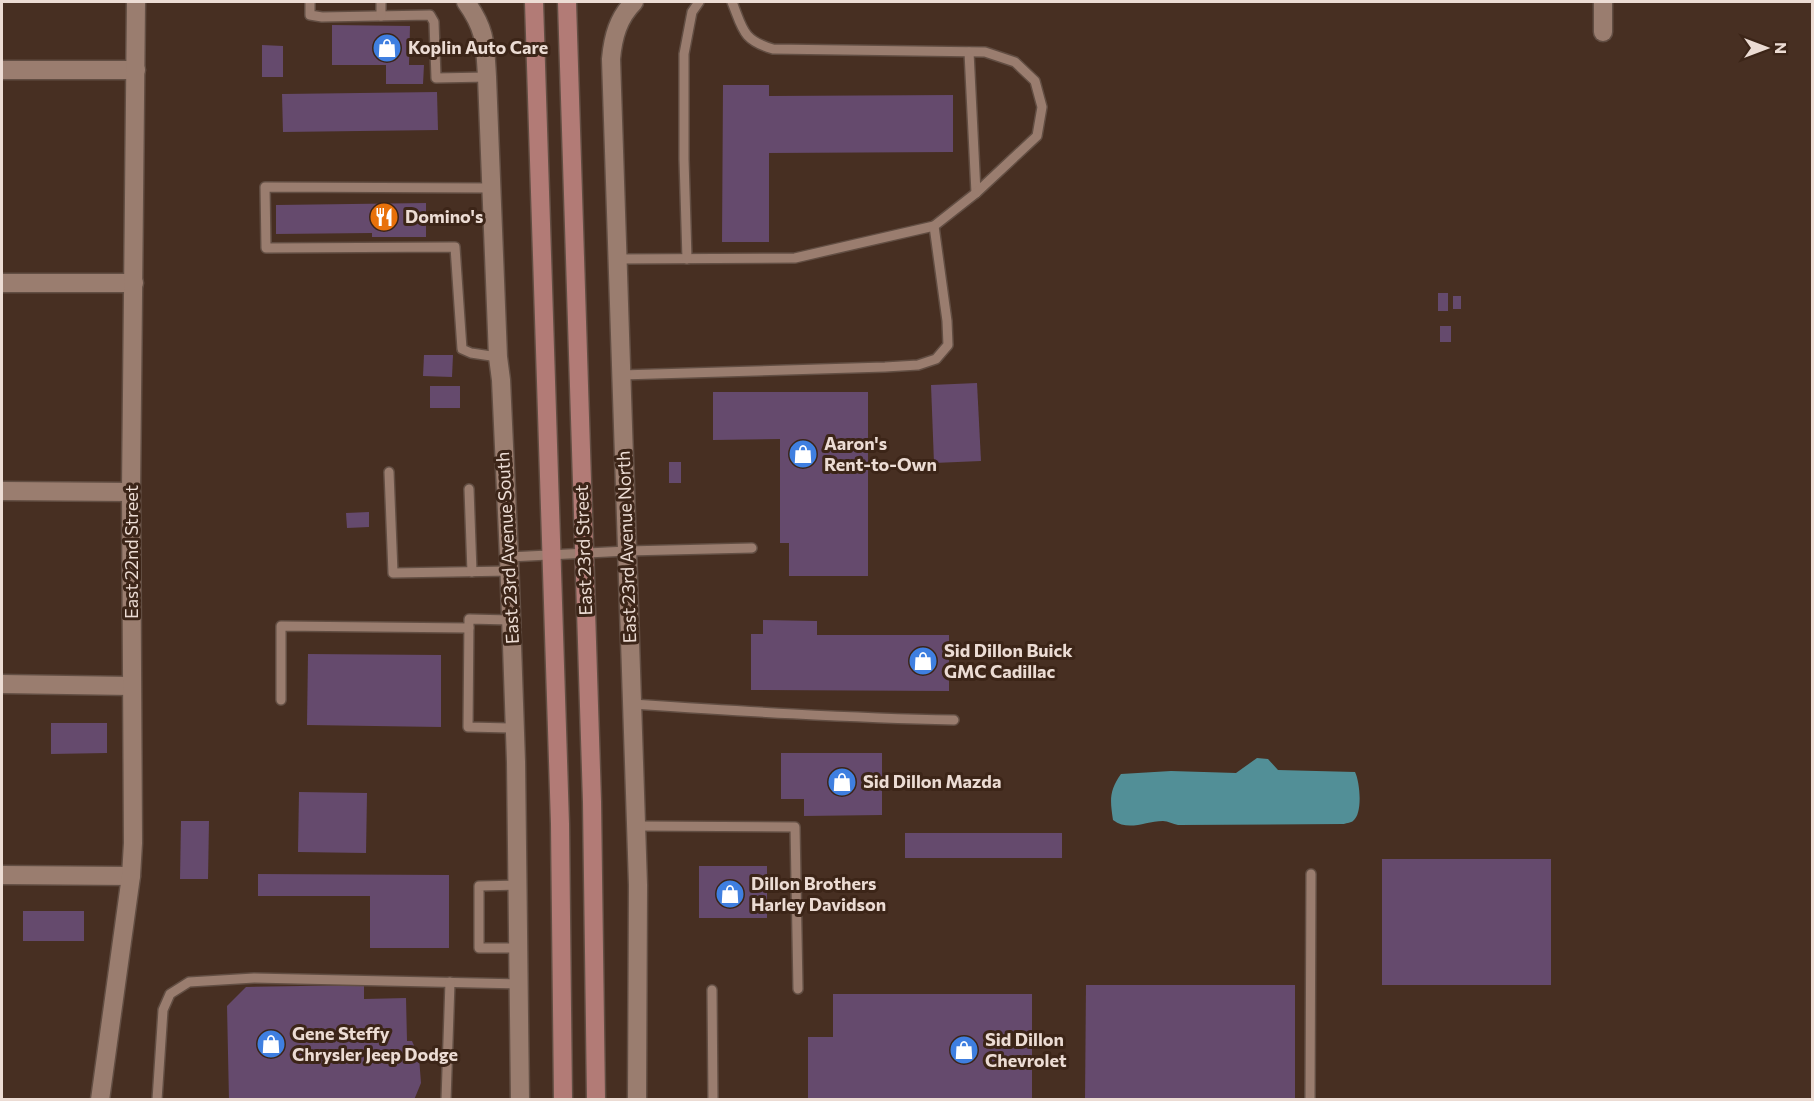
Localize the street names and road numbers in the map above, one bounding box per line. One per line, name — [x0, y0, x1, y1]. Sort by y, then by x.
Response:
street label: East 23rd Avenue North — [612, 450, 640, 644]
street label: East 23rd Avenue South — [491, 451, 523, 645]
street label: East 23rd Street — [570, 484, 596, 616]
street label: East 22nd Street — [120, 485, 142, 619]

